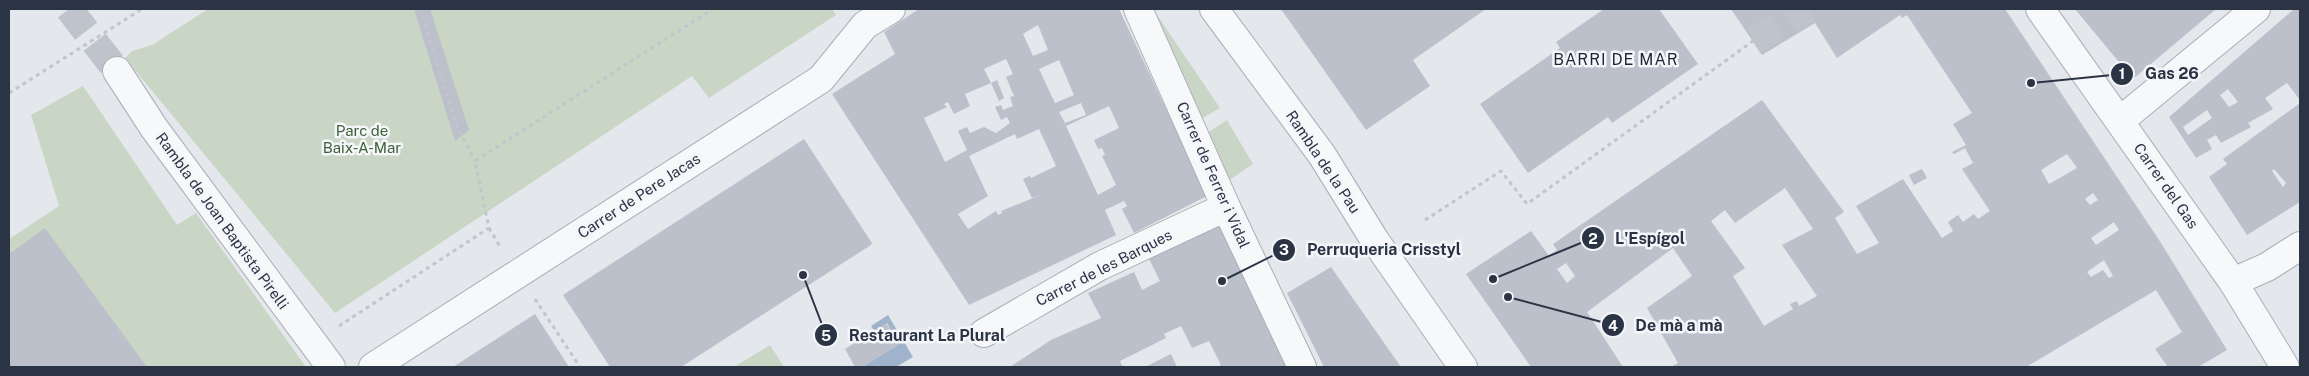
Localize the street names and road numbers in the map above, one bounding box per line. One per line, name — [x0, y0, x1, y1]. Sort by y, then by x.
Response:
street label: Carrer de Ferrer i Vidal — [1173, 99, 1253, 251]
street label: Rambla de la Pau — [1283, 107, 1364, 216]
street label: Rambla de Joan Baptista Pirelli — [153, 129, 292, 312]
street label: Carrer del Gas — [2131, 140, 2202, 232]
street label: Carrer de Pere Jacas — [574, 150, 703, 242]
street label: Carrer de les Barques — [1033, 226, 1175, 309]

